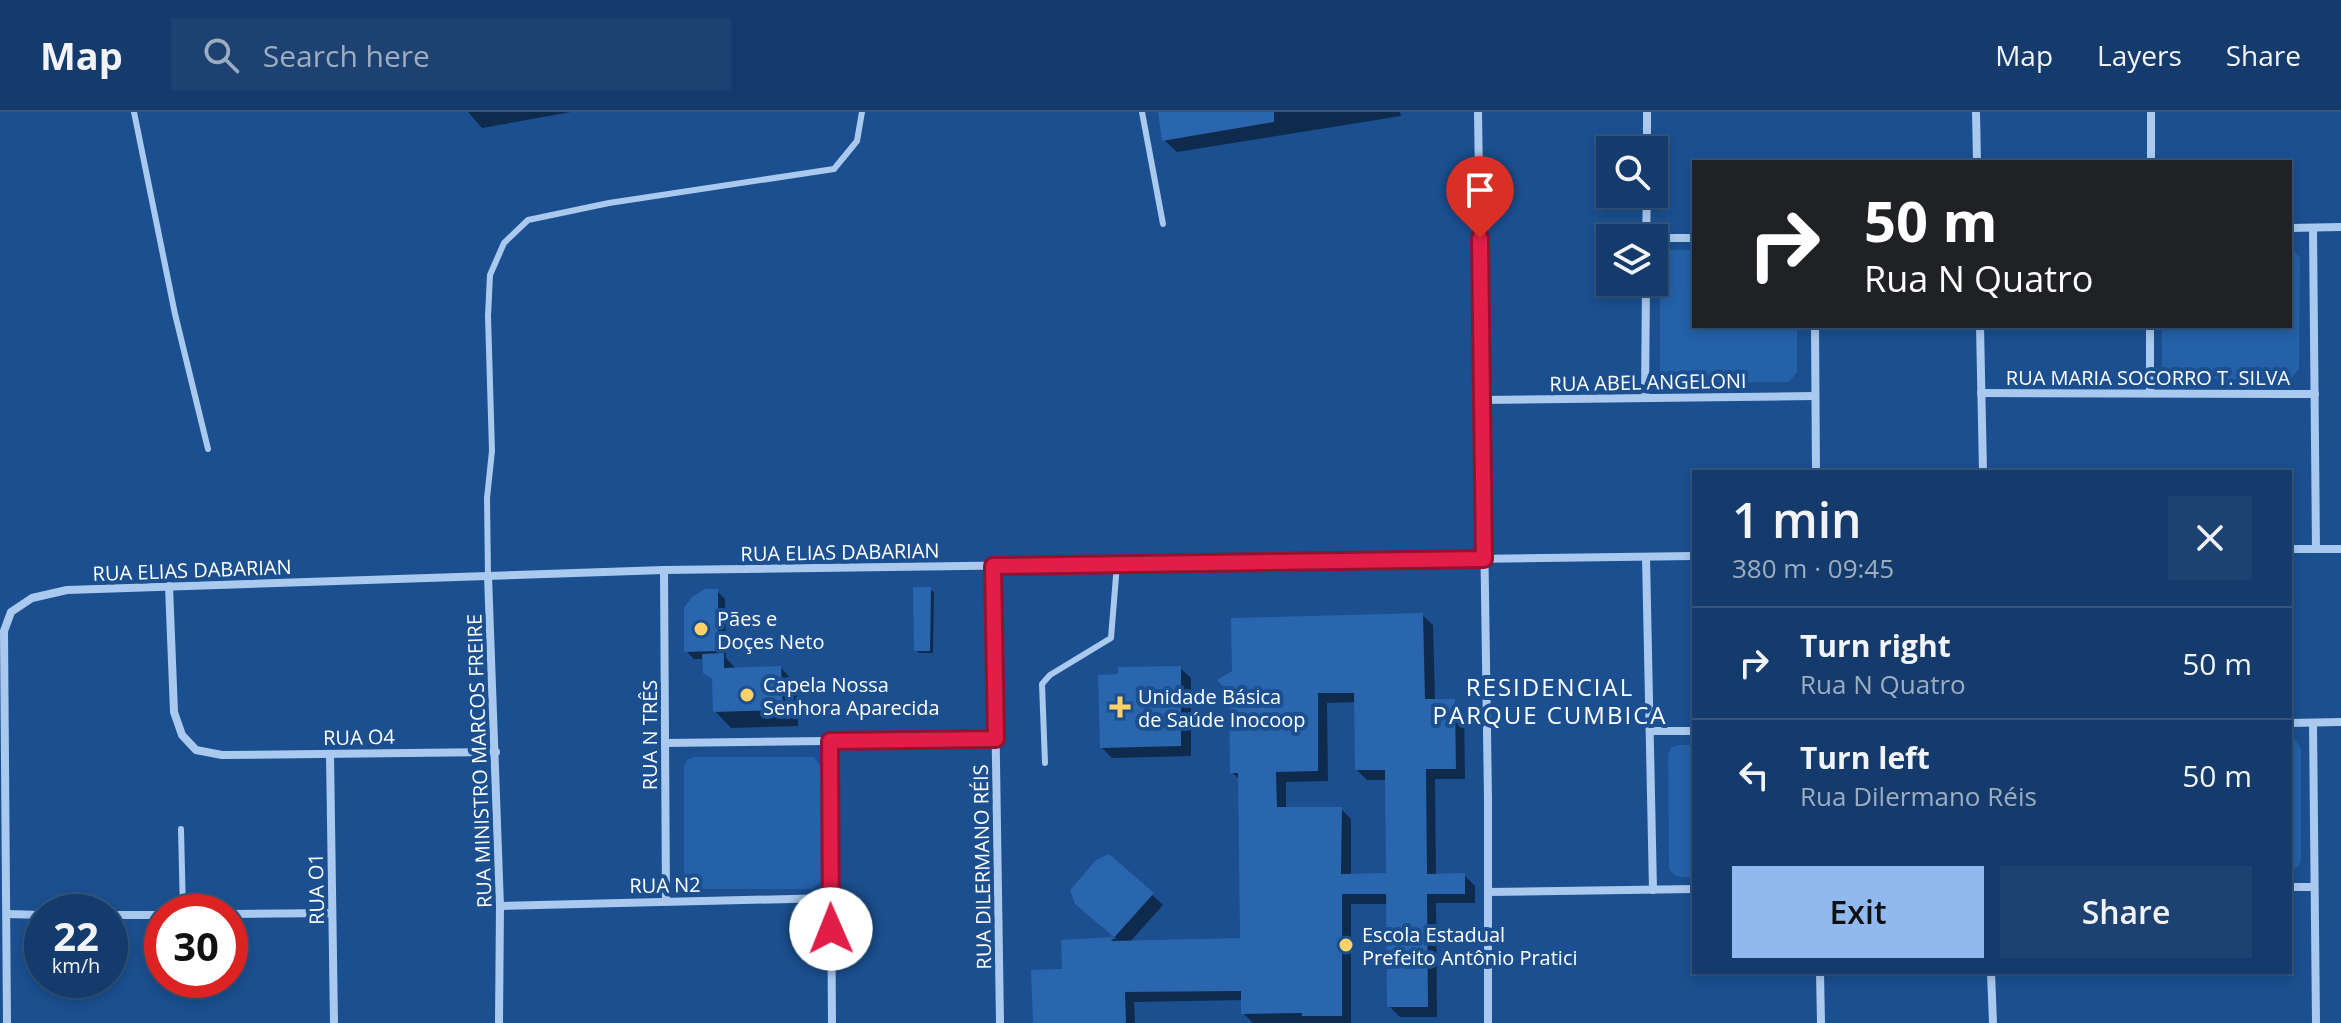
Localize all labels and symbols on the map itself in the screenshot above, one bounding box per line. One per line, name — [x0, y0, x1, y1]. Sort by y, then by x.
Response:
pin — [1446, 156, 1514, 238]
street label: RUA MARIA SOCORRO T. SILVA — [2006, 364, 2291, 391]
street label: RUA ABEL ANGELONI — [1549, 367, 1747, 397]
street label: RUA ELIAS DABARIAN — [740, 537, 940, 567]
street label: RUA ELIAS DABARIAN — [92, 553, 292, 587]
place label: Pães e Doçes Neto — [717, 605, 825, 655]
street label: RUA MINISTRO MARCOS FREIRE — [460, 614, 498, 908]
marker: Pães e Doçes Neto — [692, 620, 710, 638]
district label: RESIDENCIAL PARQUE CUMBICA — [1433, 670, 1667, 731]
place label: Capela Nossa Senhora Aparecida — [763, 671, 940, 721]
street label: RUA N TRÊS — [636, 680, 663, 790]
place label: Unidade Básica de Saúde Inocoop — [1138, 683, 1305, 733]
marker: Capela Nossa Senhora Aparecida — [738, 686, 756, 704]
marker: Unidade Básica de Saúde Inocoop — [1109, 696, 1131, 718]
street label: RUA O4 — [323, 723, 396, 751]
street label: RUA DILERMANO RÉIS — [967, 764, 997, 970]
street label: RUA O1 — [302, 853, 330, 925]
street label: RUA N2 — [629, 871, 701, 899]
position arrow — [789, 887, 873, 971]
speed limit sign: 30 — [144, 894, 248, 998]
place label: Escola Estadual Prefeito Antônio Pratici — [1362, 921, 1578, 971]
marker: Escola Estadual Prefeito Antônio Pratici — [1337, 936, 1355, 954]

